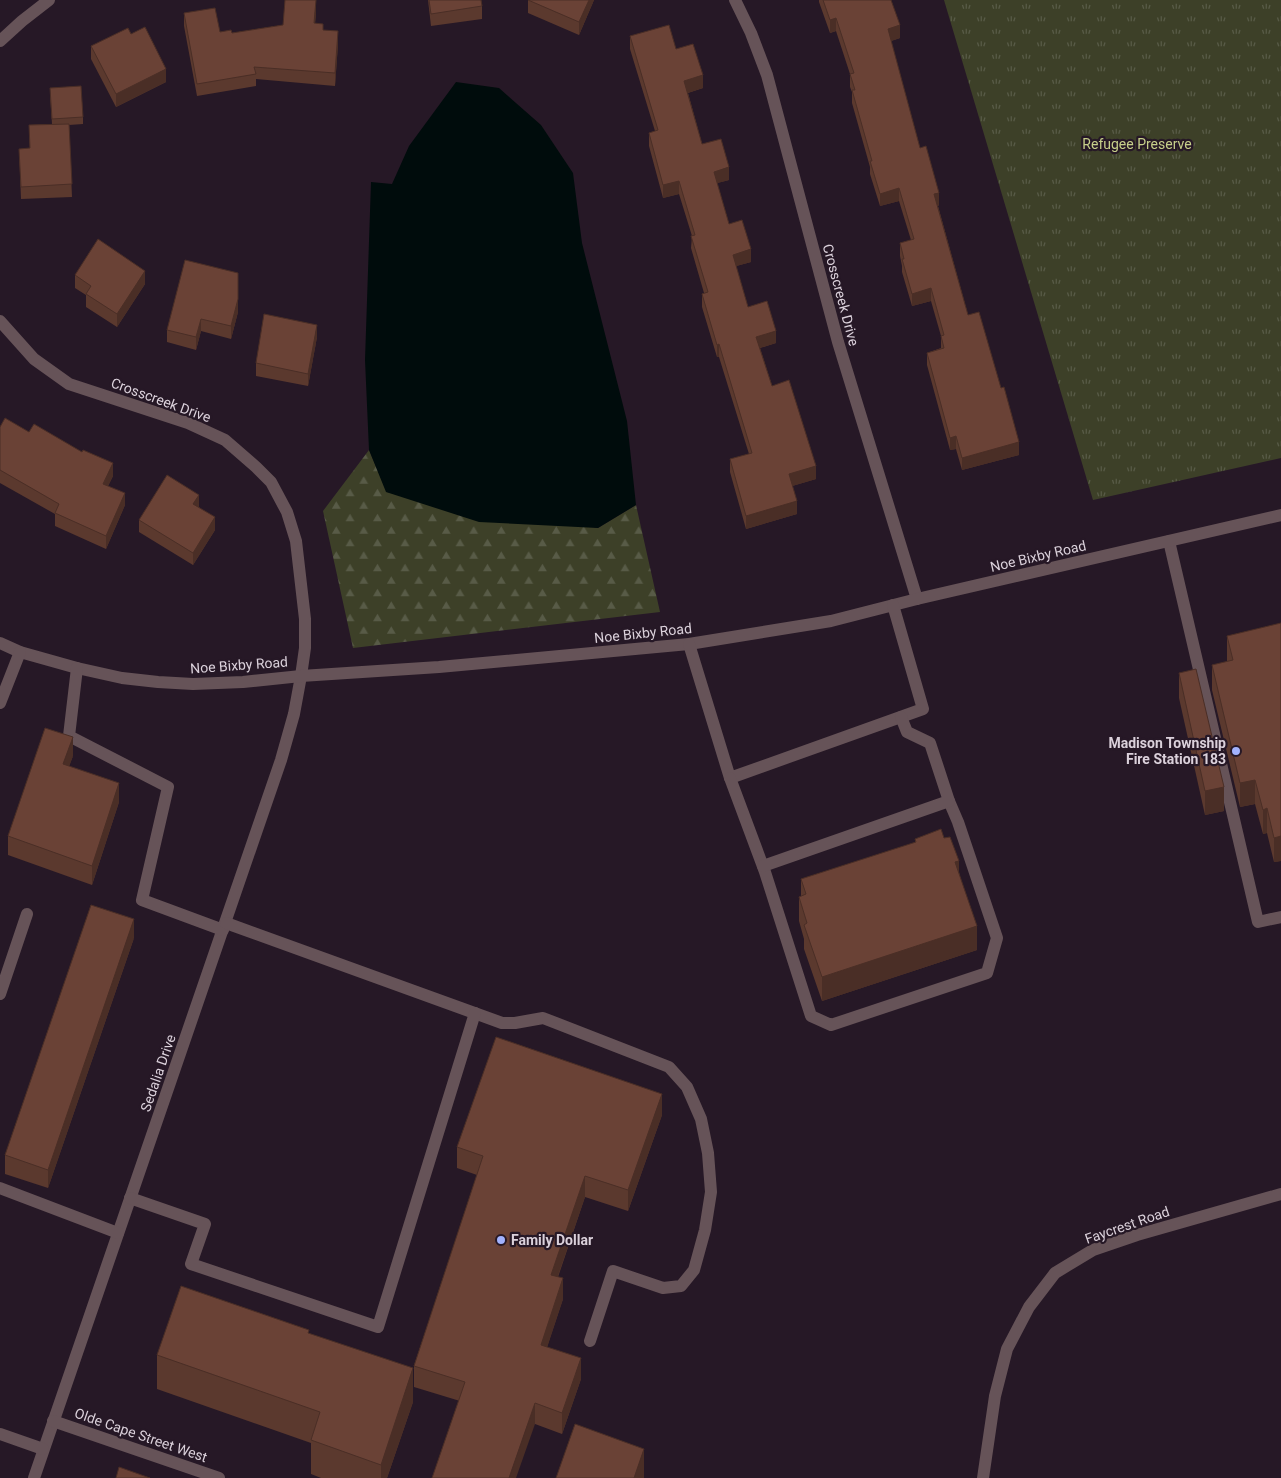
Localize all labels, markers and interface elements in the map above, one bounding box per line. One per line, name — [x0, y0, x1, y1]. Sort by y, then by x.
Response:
park label: Refugee Preserve — [1082, 136, 1192, 152]
street label: Crosscreek Drive — [820, 242, 862, 348]
street label: Crosscreek Drive — [109, 375, 213, 425]
street label: Noe Bixby Road — [988, 537, 1088, 575]
street label: Noe Bixby Road — [593, 620, 693, 646]
street label: Noe Bixby Road — [190, 654, 288, 676]
place label: Madison Township Fire Station 183 — [1108, 735, 1226, 767]
marker: Madison Township Fire Station 183 — [1230, 745, 1242, 757]
street label: Sedalia Drive — [137, 1032, 179, 1114]
street label: Faycrest Road — [1083, 1203, 1171, 1247]
place label: Family Dollar — [511, 1232, 593, 1248]
marker: Family Dollar — [495, 1234, 507, 1246]
street label: Olde Cape Street West — [73, 1405, 210, 1465]

